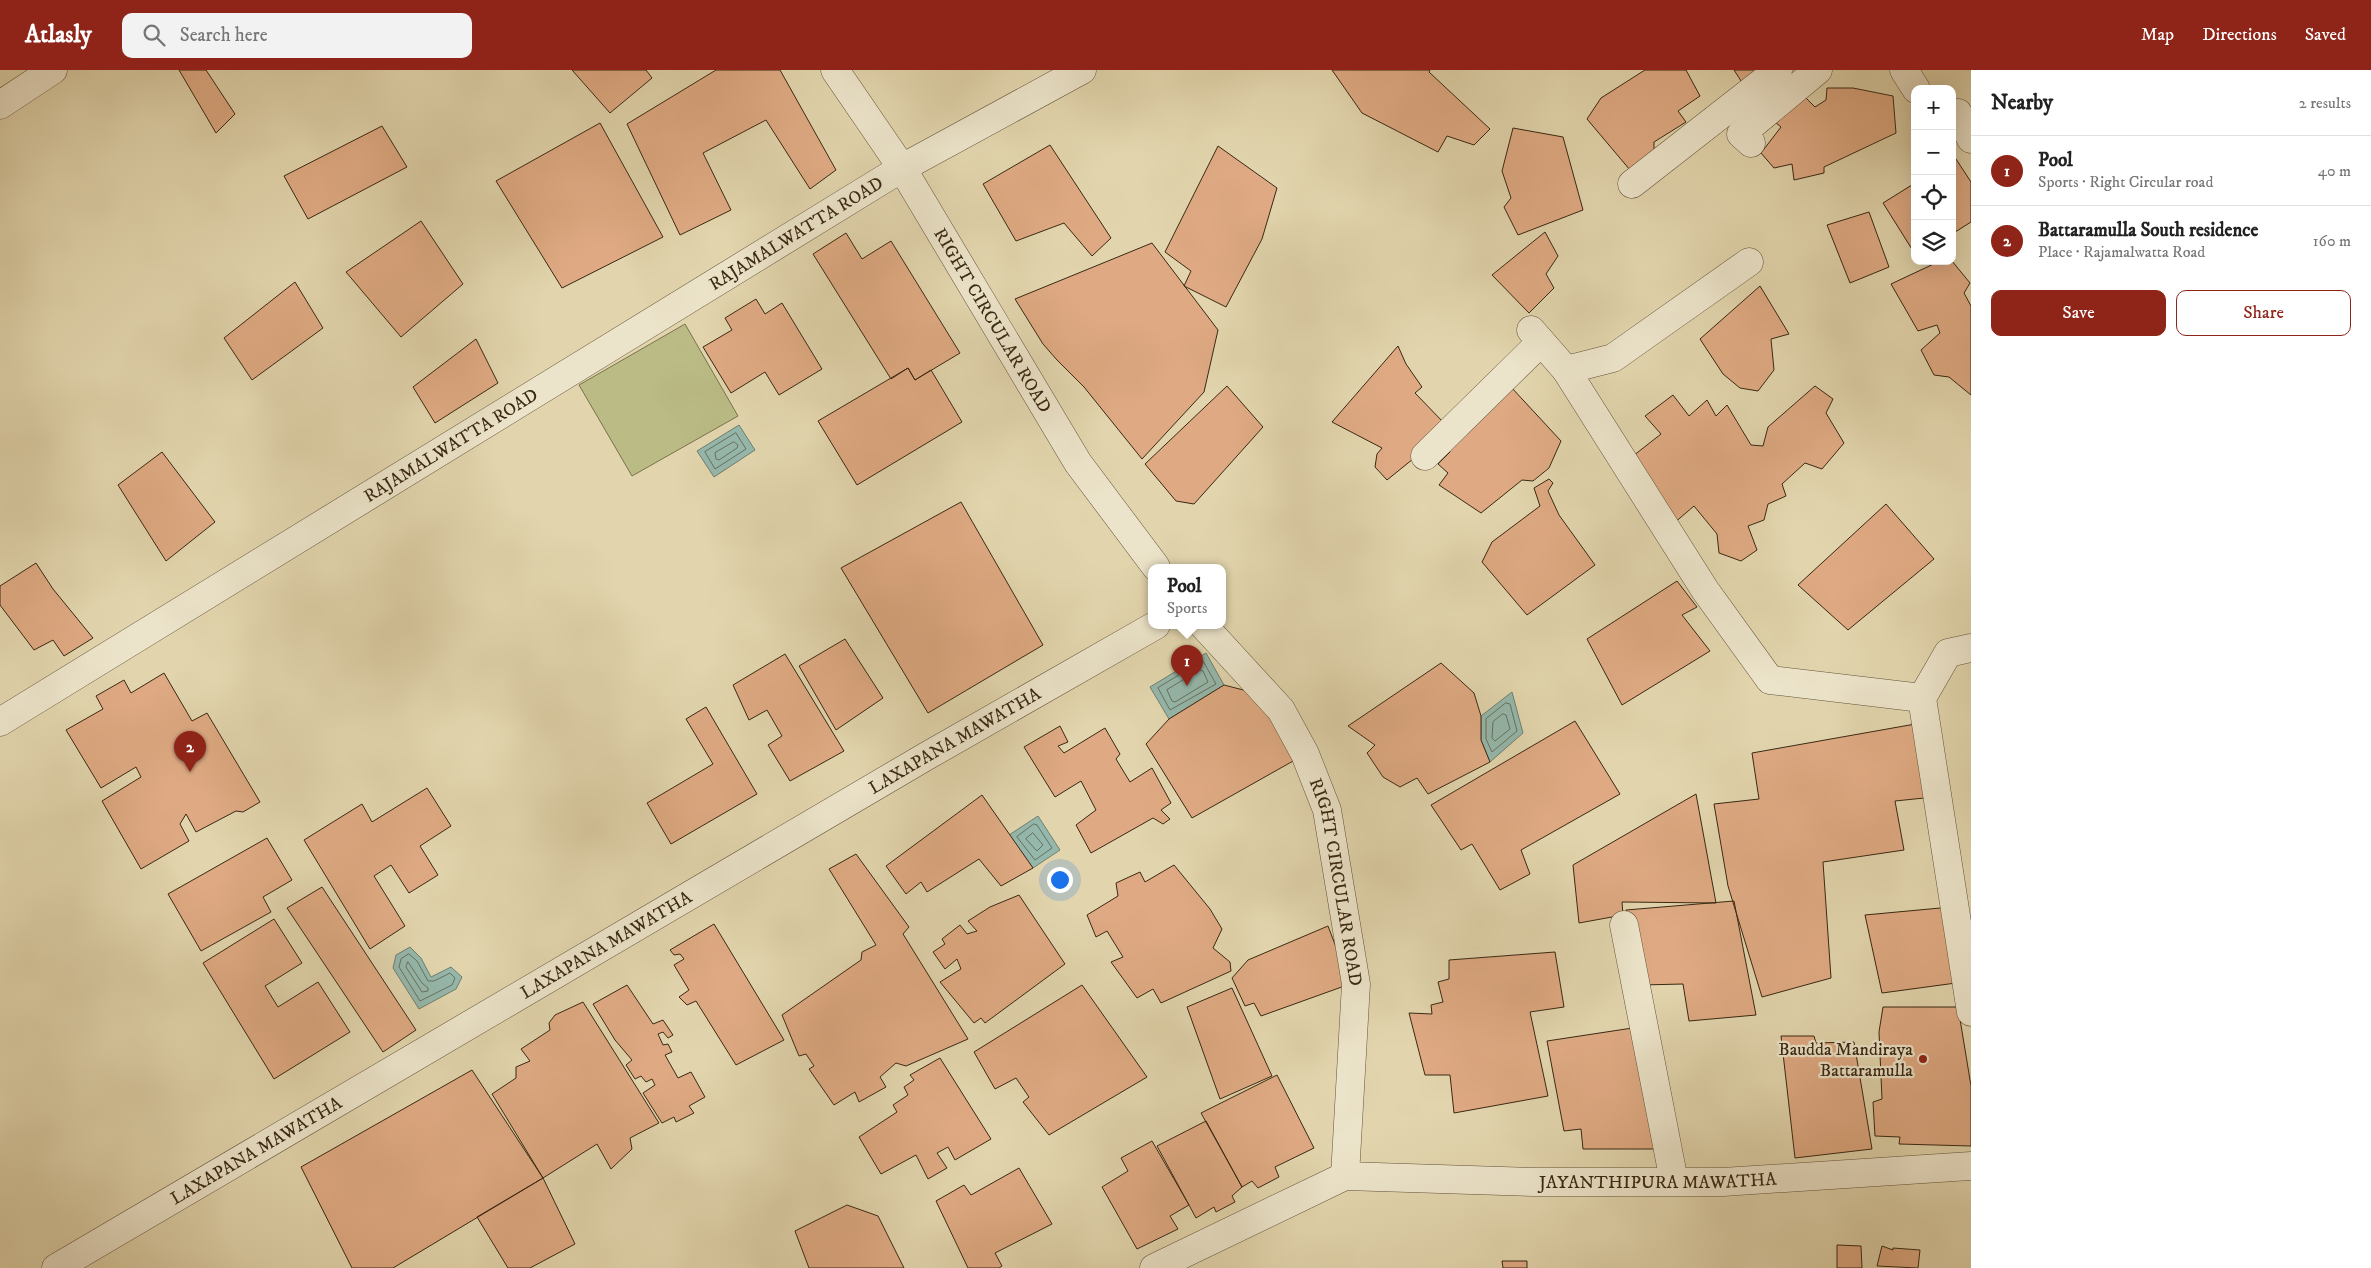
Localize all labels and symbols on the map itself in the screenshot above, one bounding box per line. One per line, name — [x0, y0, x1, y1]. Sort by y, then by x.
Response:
street label: RAJAMALWATTA ROAD — [705, 172, 888, 296]
street label: RIGHT CIRCULAR ROAD — [928, 224, 1056, 417]
street label: RAJAMALWATTA ROAD — [360, 384, 542, 508]
pin: 1 — [1171, 645, 1203, 686]
street label: LAXAPANA MAWATHA — [865, 683, 1045, 800]
pin: 2 — [174, 731, 206, 772]
street label: RIGHT CIRCULAR ROAD — [1304, 775, 1366, 988]
your location — [1047, 867, 1073, 893]
street label: LAXAPANA MAWATHA — [517, 886, 697, 1004]
place label: Baudda Mandiraya Battaramulla — [1778, 1039, 1913, 1082]
marker: Baudda Mandiraya Battaramulla — [1917, 1053, 1929, 1065]
street label: LAXAPANA MAWATHA — [167, 1092, 347, 1210]
street label: JAYANTHIPURA MAWATHA — [1537, 1169, 1778, 1194]

